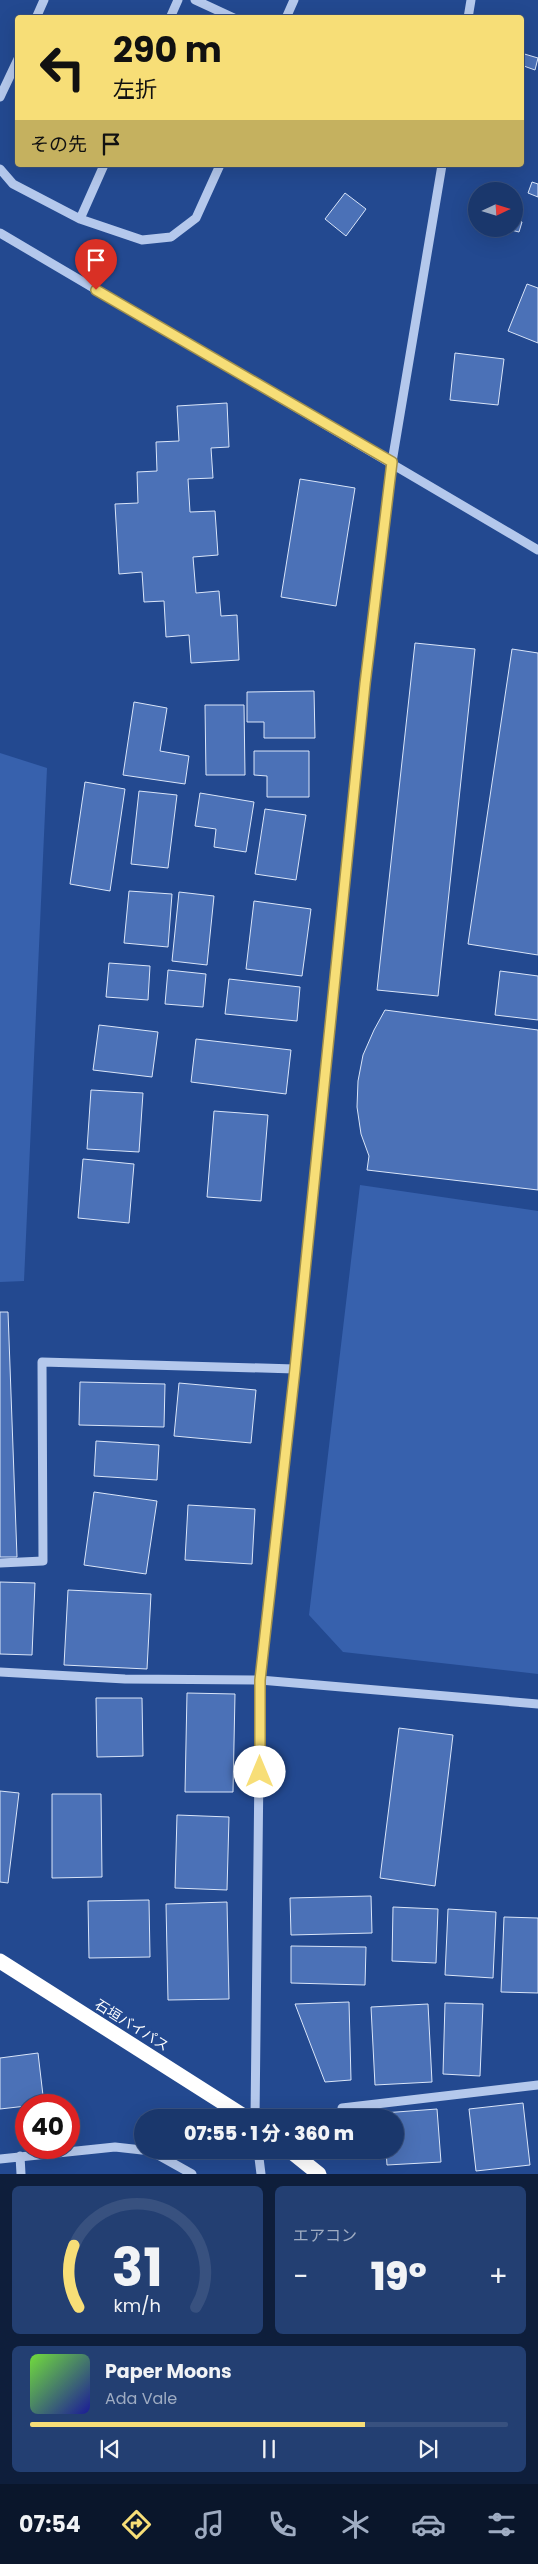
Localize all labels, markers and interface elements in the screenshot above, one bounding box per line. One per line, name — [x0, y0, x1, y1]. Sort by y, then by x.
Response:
text: 290 m — [113, 25, 222, 74]
icon: left — [30, 35, 95, 100]
text: 左折 — [113, 74, 157, 105]
icon: arrive — [97, 130, 125, 158]
text: その先 — [30, 131, 87, 158]
north arrow — [468, 182, 522, 238]
map controls — [468, 182, 523, 237]
pin — [75, 239, 117, 290]
icon: arrive — [82, 246, 110, 274]
position arrow — [233, 1745, 285, 1797]
street label: 石垣バイパス — [91, 1994, 173, 2056]
speed limit sign: 40 — [15, 2094, 80, 2159]
text: 07:55 · 1 分 · 360 m — [184, 2120, 354, 2147]
text: エアコン — [293, 2224, 357, 2247]
text: 31 — [112, 2231, 163, 2304]
text: 19° — [371, 2250, 427, 2303]
text: − — [293, 2257, 308, 2296]
text: + — [489, 2257, 508, 2296]
text: km/h — [114, 2293, 161, 2318]
text: Paper Moons — [105, 2358, 232, 2385]
text: Ada Vale — [105, 2387, 177, 2410]
icon: previous — [96, 2435, 124, 2463]
icon: pause — [255, 2435, 283, 2463]
icon: next — [414, 2435, 442, 2463]
icon: directions — [119, 2507, 154, 2542]
icon: music — [192, 2507, 227, 2542]
icon: phone — [265, 2507, 300, 2542]
icon: climate — [338, 2507, 373, 2542]
icon: car — [411, 2507, 446, 2542]
icon: filters — [484, 2507, 519, 2542]
text: 07:54 — [19, 2509, 81, 2540]

